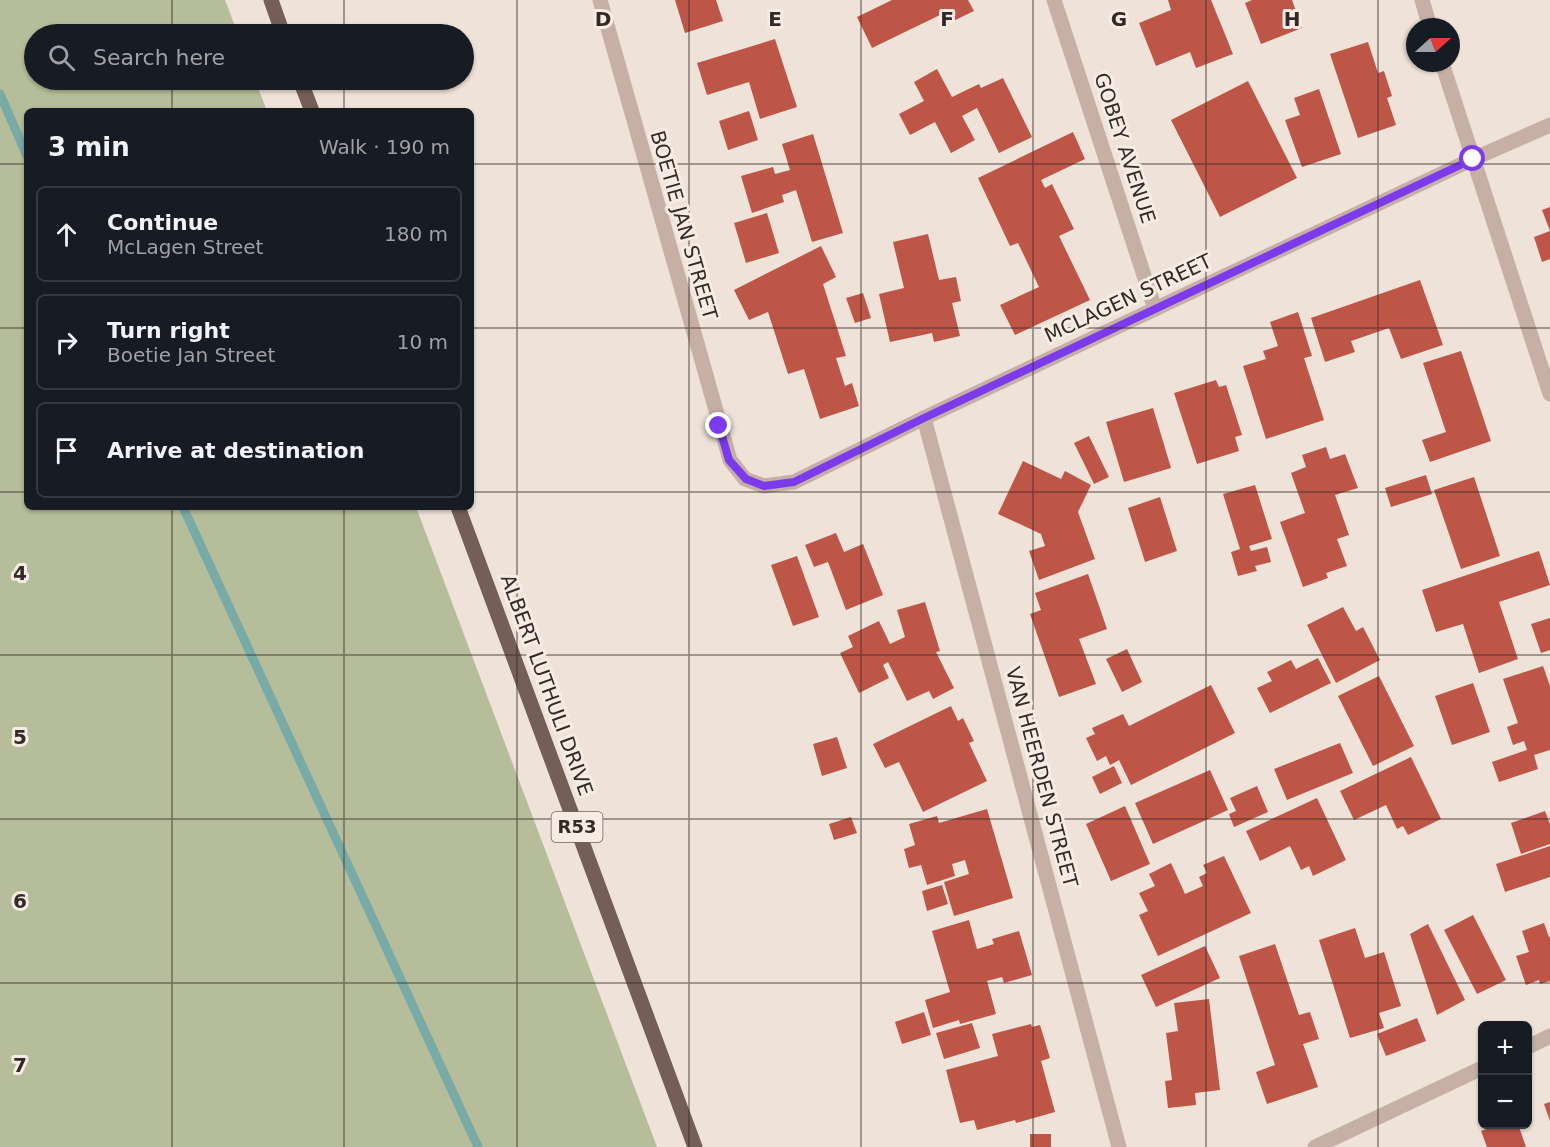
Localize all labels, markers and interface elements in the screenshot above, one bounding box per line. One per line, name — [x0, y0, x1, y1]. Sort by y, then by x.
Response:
text: D — [595, 7, 611, 31]
text: E — [768, 7, 782, 31]
text: F — [940, 7, 954, 31]
text: G — [1111, 7, 1127, 31]
text: H — [1284, 7, 1300, 31]
north arrow — [1406, 18, 1460, 72]
search box — [24, 24, 474, 90]
icon: search — [45, 41, 78, 74]
text: Search here — [93, 45, 225, 70]
street label: GOBEY AVENUE — [1089, 70, 1161, 226]
street label: BOETIE JAN STREET — [645, 128, 723, 323]
text: 3 min — [48, 132, 130, 162]
text: Walk · 190 m — [319, 135, 450, 159]
route start — [1459, 145, 1485, 171]
text: Continue — [107, 210, 218, 235]
icon: ahead — [50, 218, 83, 251]
text: 180 m — [384, 222, 448, 246]
text: McLagen Street — [107, 235, 263, 259]
street label: MCLAGEN STREET — [1040, 248, 1216, 347]
text: Turn right — [107, 318, 230, 343]
icon: right — [50, 326, 83, 359]
text: 10 m — [397, 330, 448, 354]
text: Boetie Jan Street — [107, 343, 275, 367]
route end — [705, 412, 731, 438]
icon: arrive — [50, 434, 83, 467]
text: Arrive at destination — [107, 438, 364, 463]
text: 4 — [13, 561, 27, 585]
street label: ALBERT LUTHULI DRIVE — [496, 571, 598, 799]
street label: VAN HEERDEN STREET — [1001, 664, 1083, 891]
text: 5 — [13, 725, 27, 749]
road number: R53 — [552, 812, 602, 842]
text: 6 — [13, 889, 27, 913]
map controls — [1478, 1021, 1532, 1129]
button: + — [1478, 1021, 1532, 1075]
text: 7 — [13, 1053, 27, 1077]
button: − — [1478, 1075, 1532, 1129]

